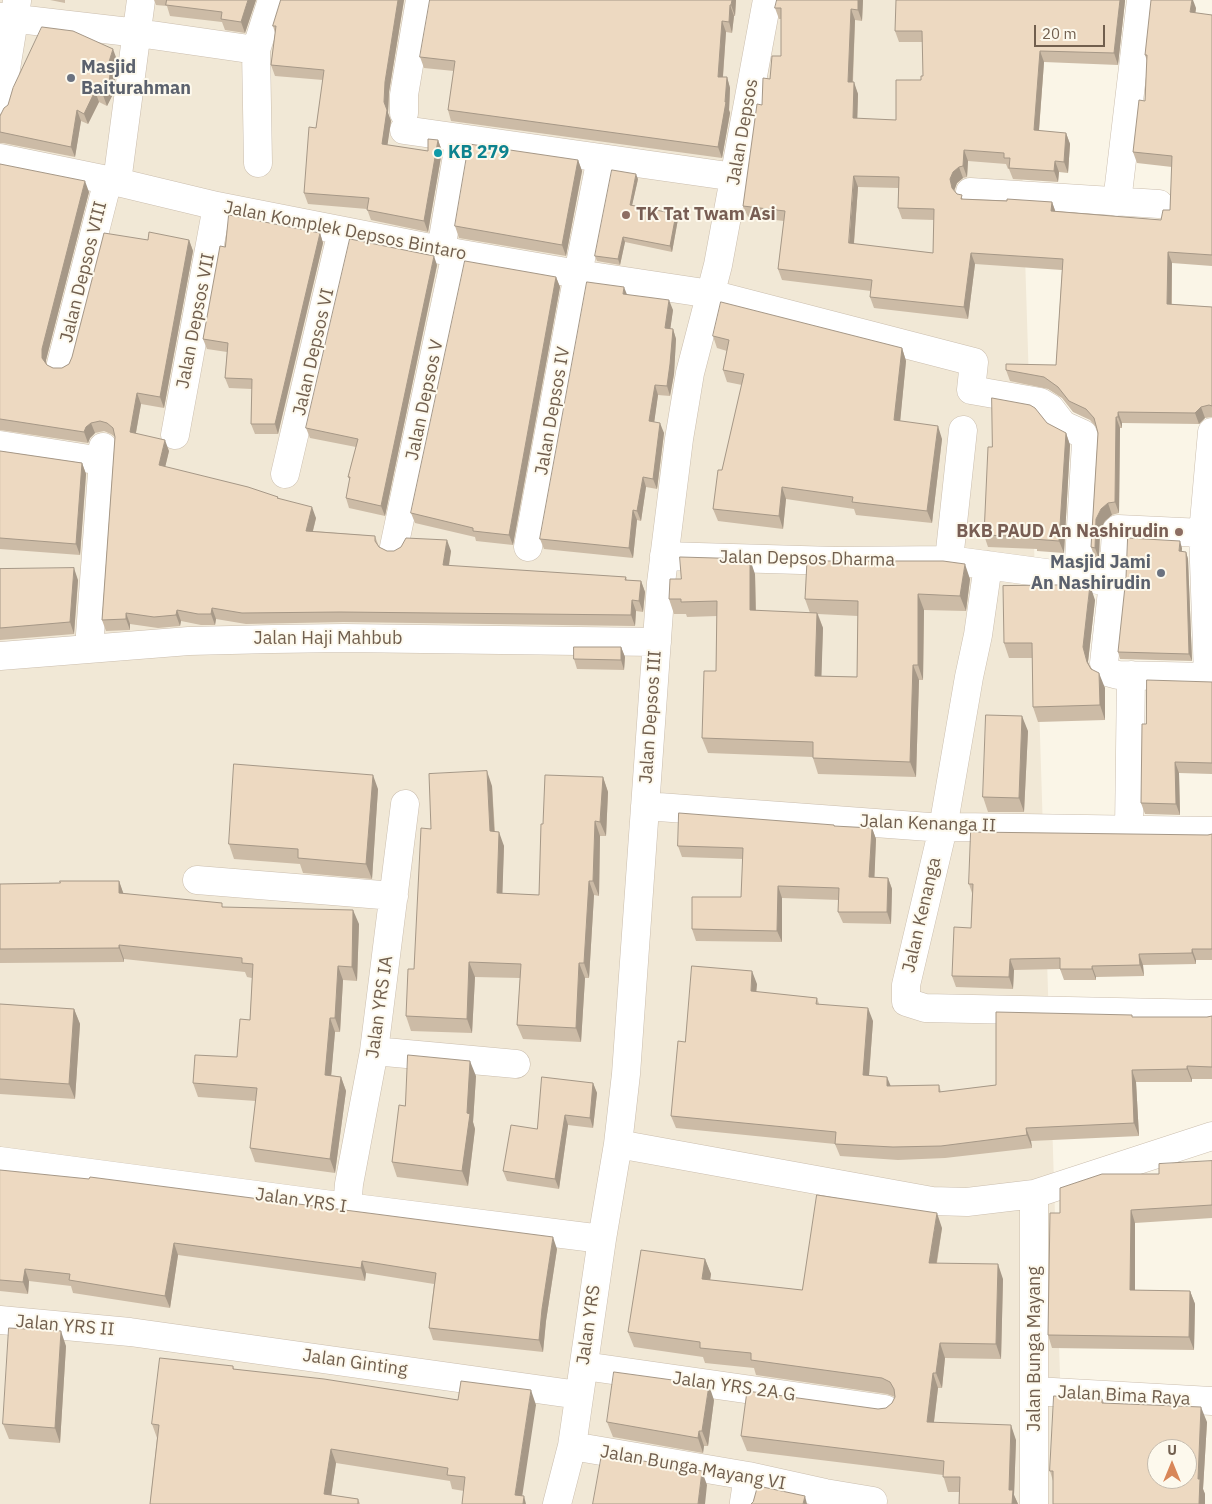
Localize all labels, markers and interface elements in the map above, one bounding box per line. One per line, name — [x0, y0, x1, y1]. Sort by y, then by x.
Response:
scale bar — [1037, 15, 1108, 47]
text: 20 m — [1042, 24, 1077, 43]
place label: Masjid Baiturahman — [81, 57, 191, 100]
marker: Masjid Baiturahman — [65, 72, 77, 84]
street label: Jalan Depsos — [723, 77, 763, 187]
place label: KB 279 — [448, 142, 509, 164]
marker: KB 279 — [432, 147, 444, 159]
street label: Jalan Komplek Depsos Bintaro — [222, 197, 468, 265]
street label: Jalan Depsos VIII — [56, 199, 112, 345]
place label: TK Tat Twam Asi — [636, 204, 776, 226]
marker: TK Tat Twam Asi — [620, 209, 632, 221]
street label: Jalan Depsos VII — [172, 252, 220, 390]
street label: Jalan Depsos VI — [289, 286, 339, 418]
street label: Jalan Depsos V — [402, 338, 448, 462]
street label: Jalan Depsos IV — [531, 345, 575, 477]
place label: BKB PAUD An Nashirudin — [956, 521, 1169, 543]
marker: BKB PAUD An Nashirudin — [1173, 526, 1185, 538]
street label: Jalan Depsos Dharma — [719, 547, 895, 571]
place label: Masjid Jami An Nashirudin — [1031, 552, 1151, 594]
marker: Masjid Jami An Nashirudin — [1155, 567, 1167, 579]
street label: Jalan Haji Mahbub — [254, 628, 402, 650]
street label: Jalan Depsos III — [636, 650, 666, 784]
street label: Jalan Kenanga II — [859, 811, 997, 837]
street label: Jalan Kenanga — [898, 855, 946, 975]
street label: Jalan YRS IA — [362, 954, 398, 1060]
street label: Jalan YRS I — [254, 1184, 348, 1218]
street label: Jalan Bunga Mayang — [1024, 1266, 1046, 1432]
street label: Jalan YRS — [573, 1284, 605, 1366]
street label: Jalan YRS II — [15, 1311, 115, 1341]
street label: Jalan Ginting — [301, 1345, 409, 1381]
street label: Jalan YRS 2A G — [671, 1368, 797, 1406]
street label: Jalan Bima Raya — [1057, 1382, 1191, 1410]
north arrow — [1147, 1439, 1197, 1489]
street label: Jalan Bunga Mayang VI — [599, 1441, 787, 1495]
text: U — [1167, 1441, 1177, 1459]

